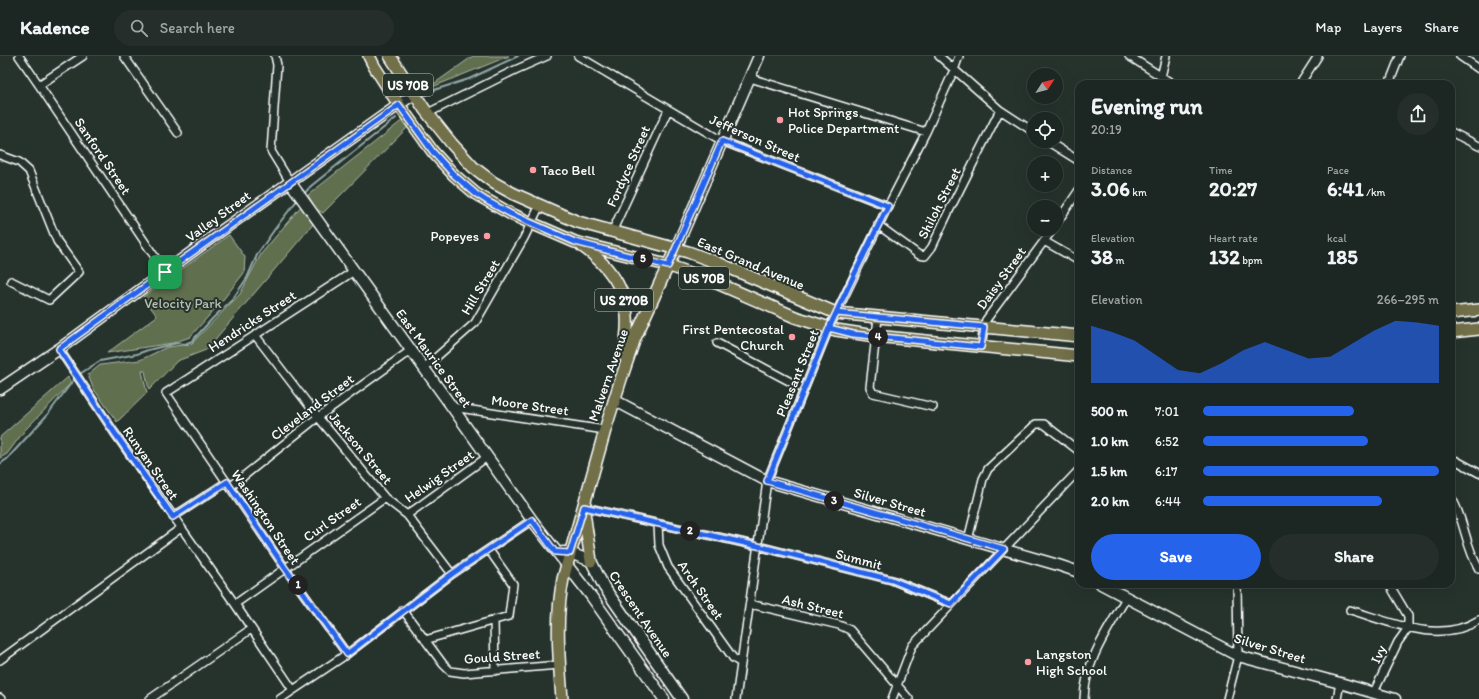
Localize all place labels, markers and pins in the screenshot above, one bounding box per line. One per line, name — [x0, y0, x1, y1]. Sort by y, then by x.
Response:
place label: Hot Springs Police Department — [788, 104, 899, 137]
marker: Hot Springs Police Department — [775, 115, 785, 125]
place label: Taco Bell — [541, 162, 595, 179]
marker: Taco Bell — [528, 165, 538, 175]
place label: Popeyes — [431, 228, 479, 245]
marker: Popeyes — [482, 231, 492, 241]
pin: 5 — [633, 249, 653, 269]
pin — [148, 255, 182, 289]
place label: First Pentecostal Church — [682, 321, 784, 354]
pin: 4 — [868, 327, 888, 347]
marker: First Pentecostal Church — [787, 332, 797, 342]
pin: 3 — [824, 491, 844, 511]
pin: 2 — [680, 521, 700, 541]
pin: 1 — [288, 575, 308, 595]
place label: Langston High School — [1036, 646, 1107, 679]
marker: Langston High School — [1023, 657, 1033, 667]

